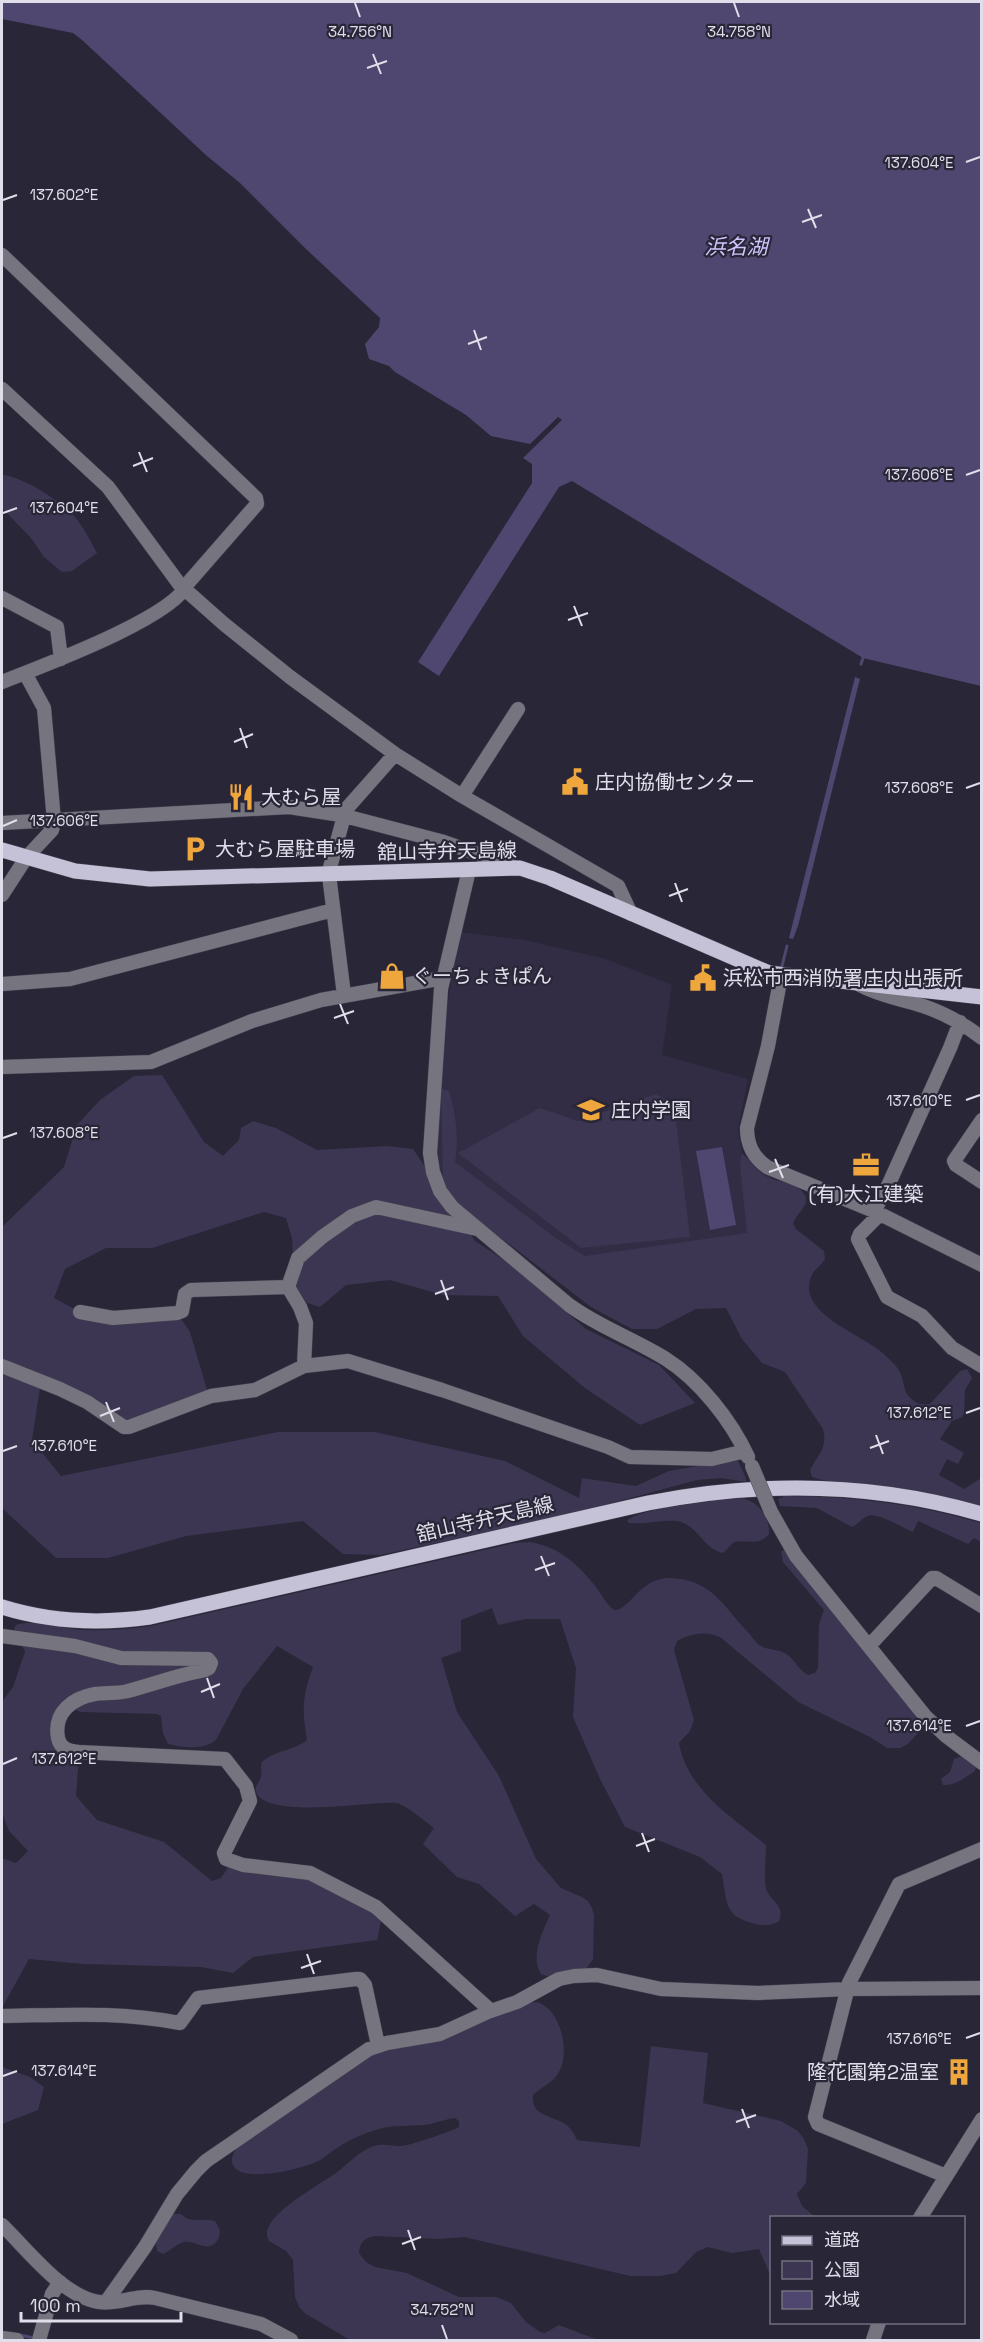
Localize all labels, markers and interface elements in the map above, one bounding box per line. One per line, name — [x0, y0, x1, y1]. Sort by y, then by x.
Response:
text: 34.756°N — [328, 22, 392, 41]
text: 34.758°N — [707, 22, 771, 41]
text: 137.604°E — [885, 153, 953, 172]
text: 137.602°E — [30, 185, 98, 204]
water label: 浜名湖 — [705, 233, 770, 260]
text: 137.606°E — [885, 465, 953, 484]
text: 137.604°E — [30, 498, 98, 517]
public building icon: 庄内協働センター — [560, 767, 590, 797]
place label: 庄内協働センター — [595, 769, 755, 795]
text: 137.608°E — [885, 778, 953, 797]
restaurant icon: 大むら屋 — [226, 782, 256, 812]
place label: 大むら屋 — [261, 784, 341, 810]
text: 137.606°E — [30, 811, 98, 830]
parking icon: 大むら屋駐車場 — [180, 834, 210, 864]
place label: 大むら屋駐車場 — [215, 836, 355, 862]
street label: 舘山寺弁天島線 — [377, 837, 517, 865]
shop icon: ぐーちょきぱん — [377, 961, 407, 991]
place label: ぐーちょきぱん — [412, 963, 552, 989]
public building icon: 浜松市西消防署庄内出張所 — [688, 963, 718, 993]
place label: 浜松市西消防署庄内出張所 — [723, 965, 963, 991]
text: 137.610°E — [886, 1091, 952, 1110]
school or university icon: 庄内学園 — [576, 1095, 606, 1125]
place label: 庄内学園 — [611, 1097, 691, 1123]
text: 137.608°E — [30, 1123, 98, 1142]
office icon: (有)大江建築 — [851, 1150, 881, 1180]
place label: (有)大江建築 — [808, 1181, 924, 1207]
text: 137.612°E — [886, 1403, 952, 1422]
text: 137.610°E — [31, 1436, 97, 1455]
street label: 舘山寺弁天島線 — [414, 1491, 556, 1547]
text: 137.614°E — [886, 1716, 952, 1735]
text: 137.612°E — [31, 1749, 97, 1768]
text: 137.616°E — [886, 2029, 952, 2048]
building icon: 隆花園第2温室 — [944, 2057, 974, 2087]
place label: 隆花園第2温室 — [807, 2059, 939, 2085]
text: 137.614°E — [31, 2061, 97, 2080]
legend — [770, 2216, 965, 2324]
text: 道路 — [824, 2228, 860, 2251]
text: 公園 — [824, 2258, 860, 2281]
scale bar — [21, 2285, 182, 2323]
text: 水域 — [824, 2288, 860, 2311]
text: 100 m — [30, 2294, 81, 2317]
text: 34.752°N — [410, 2300, 474, 2319]

